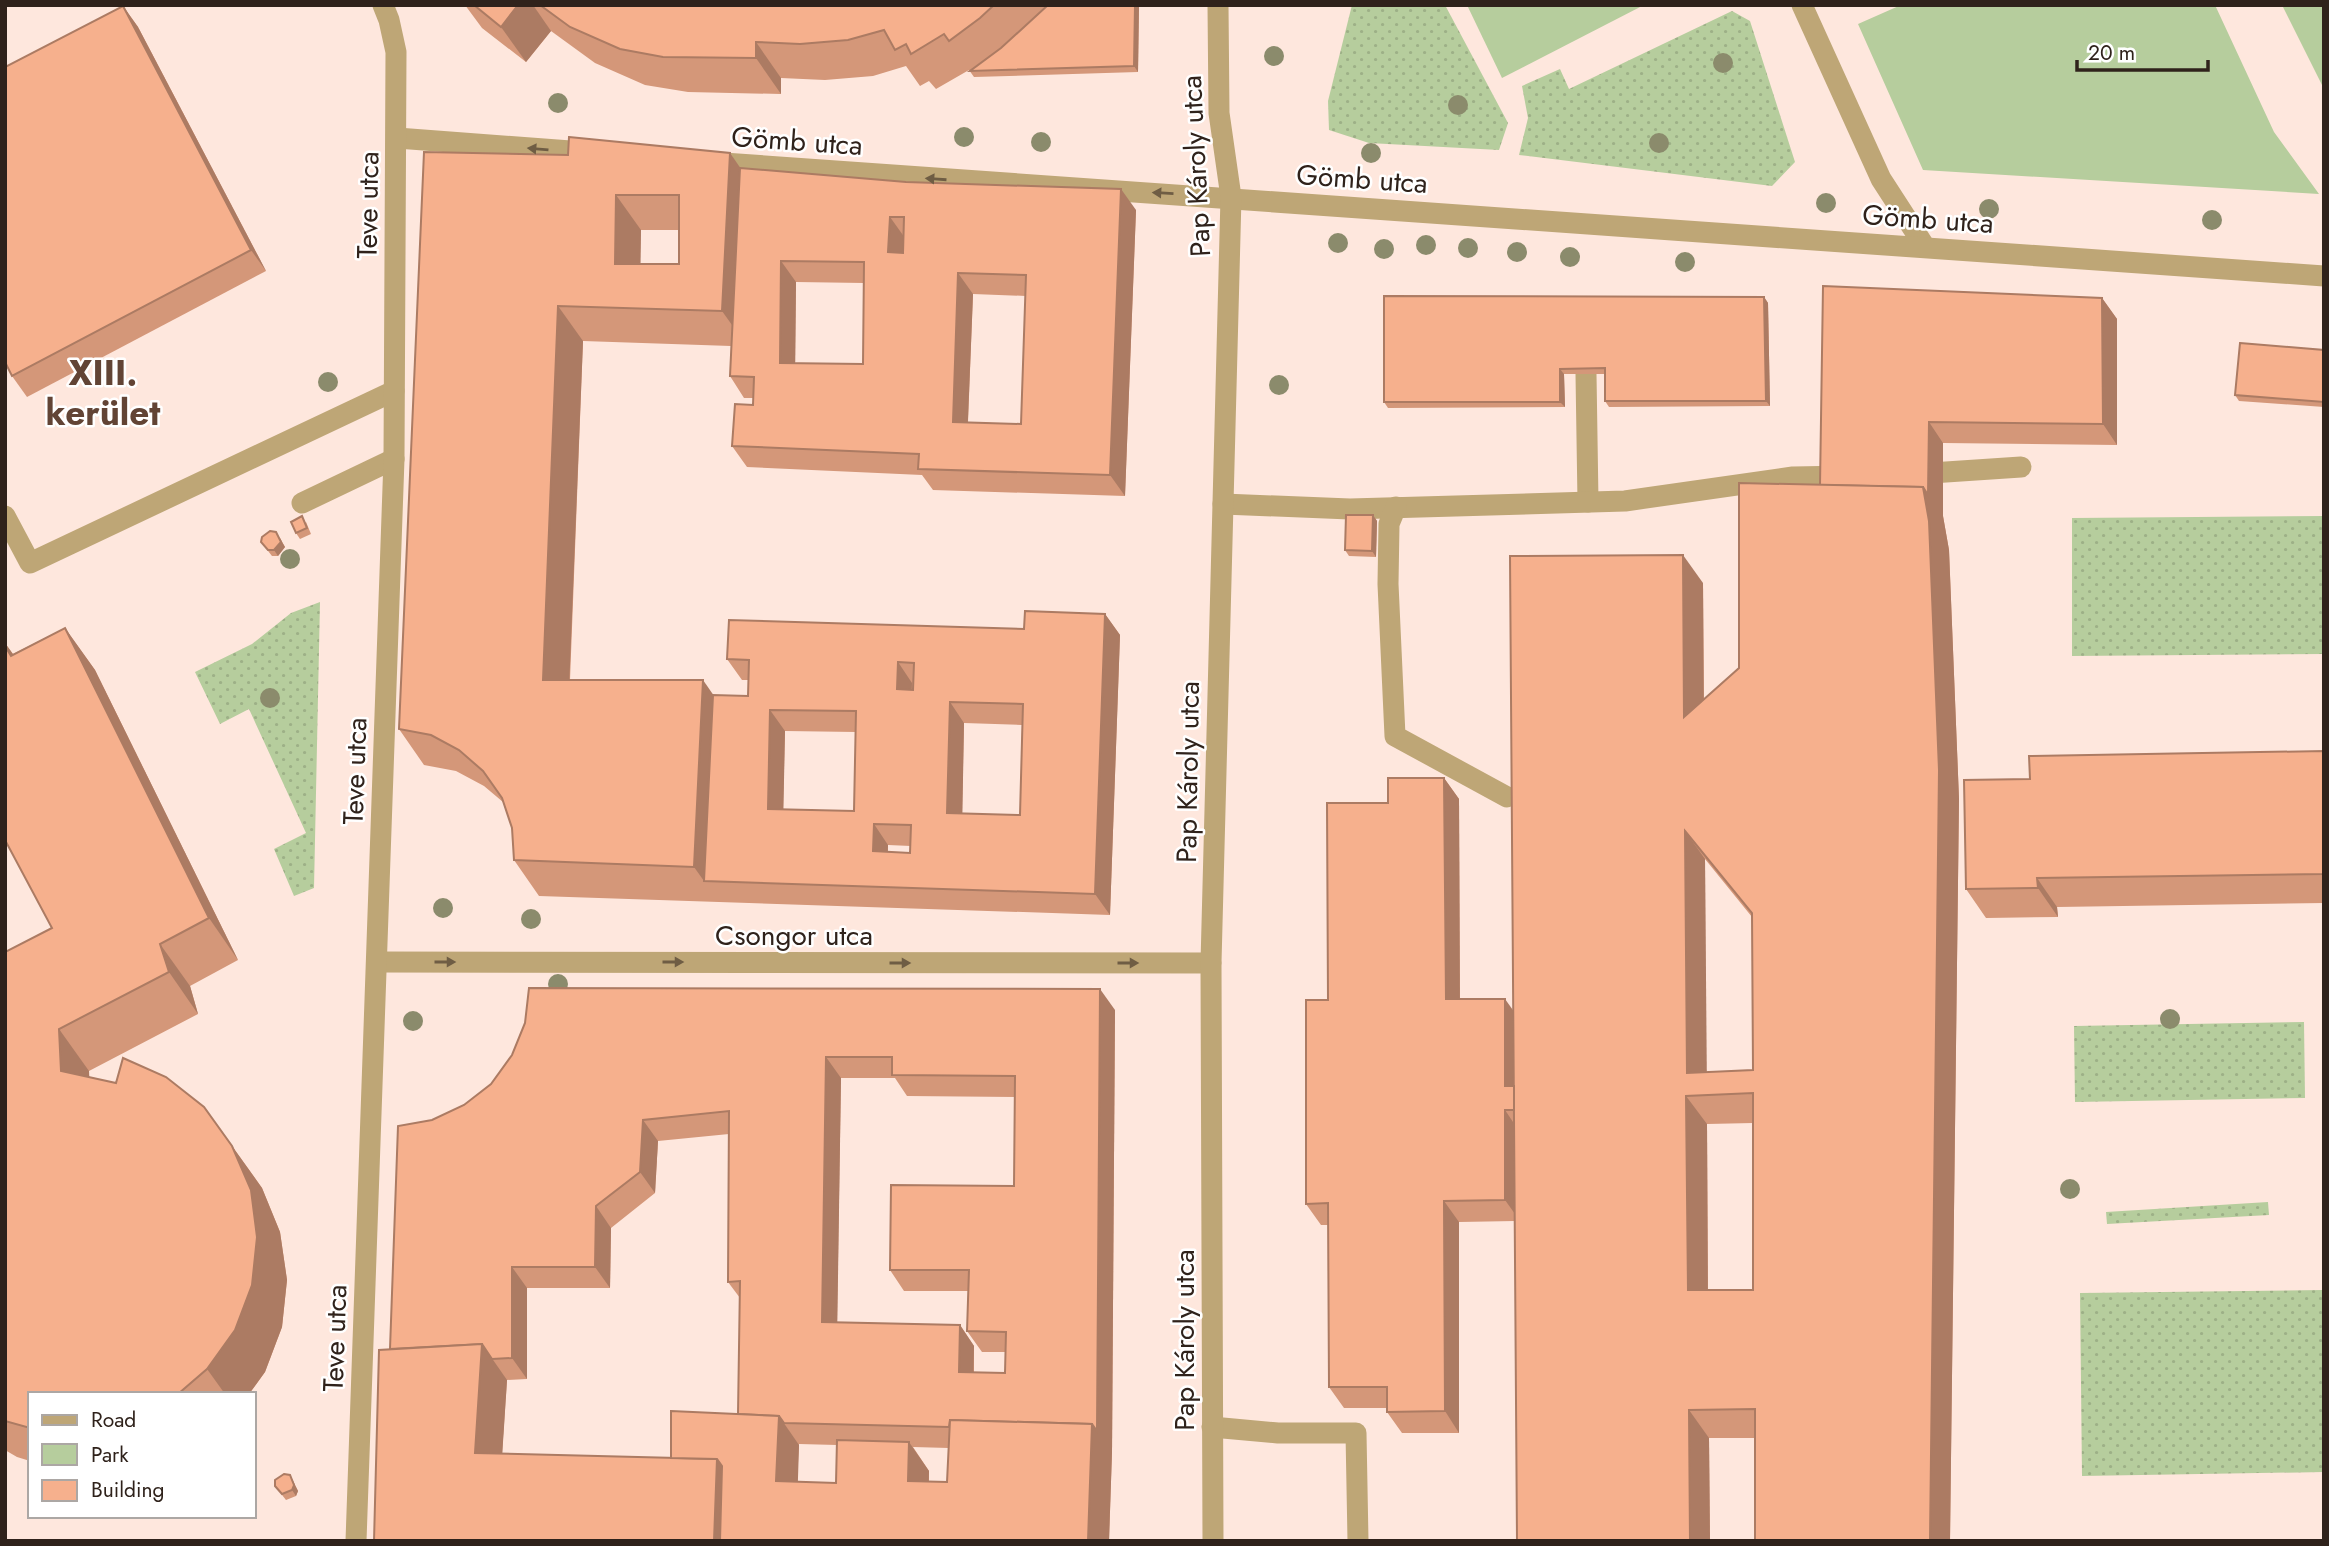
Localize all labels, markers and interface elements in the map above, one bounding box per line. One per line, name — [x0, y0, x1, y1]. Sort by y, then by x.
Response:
scale bar — [2077, 28, 2208, 72]
text: 20 m — [2088, 38, 2135, 68]
street label: Pap Károly utca — [1171, 74, 1221, 258]
street label: Gömb utca — [730, 116, 864, 166]
one-way arrow — [527, 143, 549, 154]
street label: Teve utca — [347, 151, 389, 259]
street label: Gömb utca — [1295, 154, 1429, 204]
one-way arrow — [925, 173, 947, 184]
one-way arrow — [1152, 188, 1174, 199]
street label: Gömb utca — [1861, 194, 1995, 244]
district label: XIII. kerület — [46, 348, 160, 438]
street label: Pap Károly utca — [1166, 681, 1210, 863]
street label: Teve utca — [333, 717, 377, 825]
street label: Csongor utca — [715, 915, 873, 956]
one-way arrow — [434, 956, 456, 968]
one-way arrow — [662, 956, 684, 968]
one-way arrow — [889, 957, 911, 969]
one-way arrow — [1117, 957, 1139, 969]
street label: Pap Károly utca — [1164, 1249, 1205, 1431]
street label: Teve utca — [313, 1284, 357, 1392]
legend — [28, 1392, 256, 1518]
text: Road — [91, 1405, 136, 1435]
text: Park — [91, 1440, 129, 1470]
text: Building — [91, 1475, 164, 1505]

